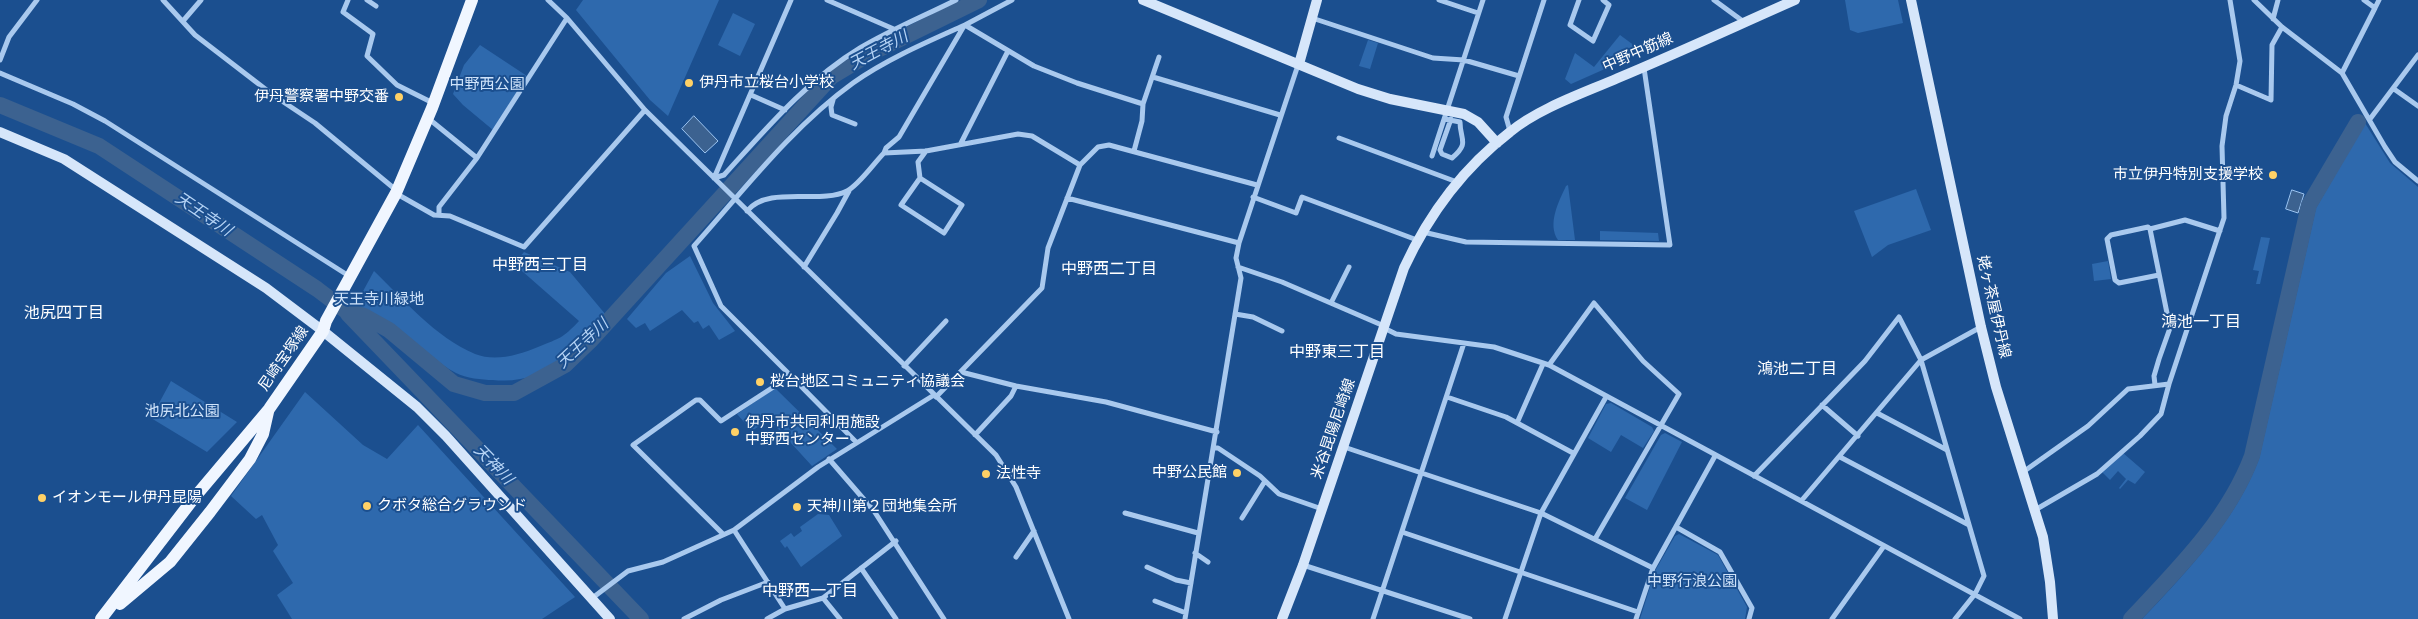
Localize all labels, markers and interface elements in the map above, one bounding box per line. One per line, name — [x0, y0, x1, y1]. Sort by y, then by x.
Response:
water label: 天王寺川 — [846, 28, 912, 74]
street label: 中野中筋線 — [1600, 30, 1676, 76]
place label: 伊丹市立桜台小学校 — [699, 74, 834, 92]
park label: 中野西公園 — [450, 76, 524, 94]
marker: 伊丹市立桜台小学校 — [683, 77, 695, 89]
place label: 伊丹警察署中野交番 — [254, 88, 389, 106]
marker: 伊丹警察署中野交番 — [393, 91, 405, 103]
place label: 市立伊丹特別支援学校 — [2113, 166, 2263, 184]
marker: 市立伊丹特別支援学校 — [2267, 169, 2279, 181]
water label: 天王寺川 — [171, 189, 235, 241]
street label: 姥ヶ茶屋伊丹線 — [1972, 254, 2014, 360]
district label: 中野西三丁目 — [492, 256, 588, 276]
district label: 中野西二丁目 — [1061, 260, 1157, 280]
park label: 天王寺川緑地 — [334, 291, 424, 309]
district label: 池尻四丁目 — [24, 304, 104, 324]
district label: 鴻池一丁目 — [2161, 313, 2241, 333]
water label: 天王寺川 — [553, 315, 613, 373]
street label: 尼崎宝塚線 — [255, 323, 313, 395]
district label: 中野東三丁目 — [1289, 343, 1385, 363]
district label: 鴻池二丁目 — [1757, 360, 1837, 380]
place label: 桜台地区コミュニティ協議会 — [770, 373, 965, 391]
marker: 桜台地区コミュニティ協議会 — [754, 376, 766, 388]
street label: 米谷昆陽尼崎線 — [1308, 376, 1360, 482]
park label: 池尻北公園 — [145, 403, 219, 421]
place label: 伊丹市共同利用施設 中野西センター — [745, 414, 880, 449]
marker: 伊丹市共同利用施設 中野西センター — [729, 426, 741, 438]
water label: 天神川 — [469, 441, 517, 489]
place label: 中野公民館 — [1152, 464, 1227, 482]
place label: 法性寺 — [996, 465, 1041, 483]
marker: 中野公民館 — [1231, 467, 1243, 479]
marker: 法性寺 — [980, 468, 992, 480]
place label: イオンモール伊丹昆陽 — [52, 489, 202, 507]
marker: イオンモール伊丹昆陽 — [36, 492, 48, 504]
place label: クボタ総合グラウンド — [377, 497, 527, 515]
place label: 天神川第２団地集会所 — [807, 498, 957, 516]
marker: クボタ総合グラウンド — [361, 500, 373, 512]
marker: 天神川第２団地集会所 — [791, 501, 803, 513]
park label: 中野行浪公園 — [1647, 573, 1737, 591]
district label: 中野西一丁目 — [762, 582, 858, 602]

